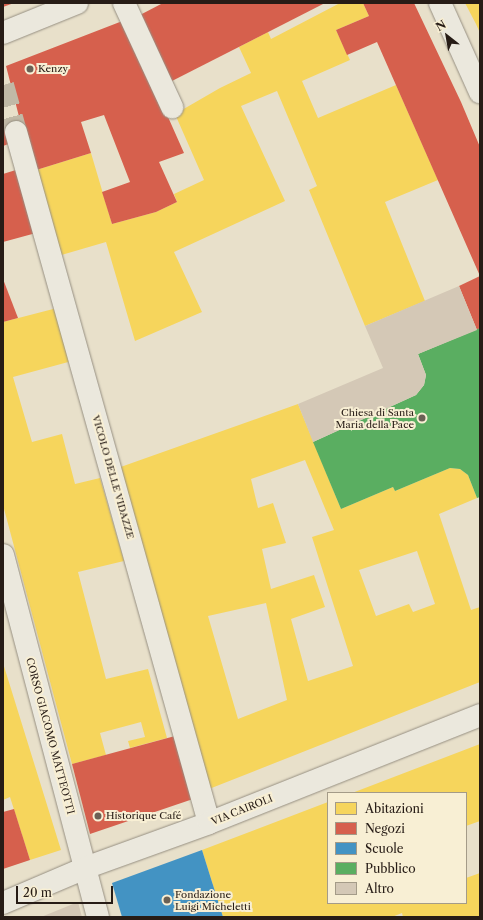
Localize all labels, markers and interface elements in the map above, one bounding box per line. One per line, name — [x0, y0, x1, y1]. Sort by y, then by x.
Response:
north arrow — [427, 16, 467, 56]
text: N — [433, 17, 449, 34]
place label: Kenzy — [38, 63, 68, 75]
marker: Kenzy — [25, 64, 35, 74]
place label: Chiesa di Santa Maria della Pace — [335, 406, 414, 430]
marker: Chiesa di Santa Maria della Pace — [417, 413, 427, 423]
street label: VICOLO DELLE VIDAZZE — [90, 414, 136, 540]
street label: CORSO GIACOMO MATTEOTTI — [23, 656, 77, 816]
street label: VIA CAIROLI — [209, 792, 275, 828]
legend — [327, 792, 467, 904]
text: Abitazioni — [365, 801, 424, 816]
place label: Historique Café — [106, 810, 181, 822]
marker: Historique Café — [93, 811, 103, 821]
text: Negozi — [365, 821, 405, 836]
text: Scuole — [365, 841, 404, 856]
text: Pubblico — [365, 861, 416, 876]
scale bar — [18, 878, 115, 904]
text: Altro — [365, 881, 394, 896]
text: 20 m — [23, 885, 52, 900]
place label: Fondazione Luigi Micheletti — [175, 888, 251, 912]
marker: Fondazione Luigi Micheletti — [162, 895, 172, 905]

